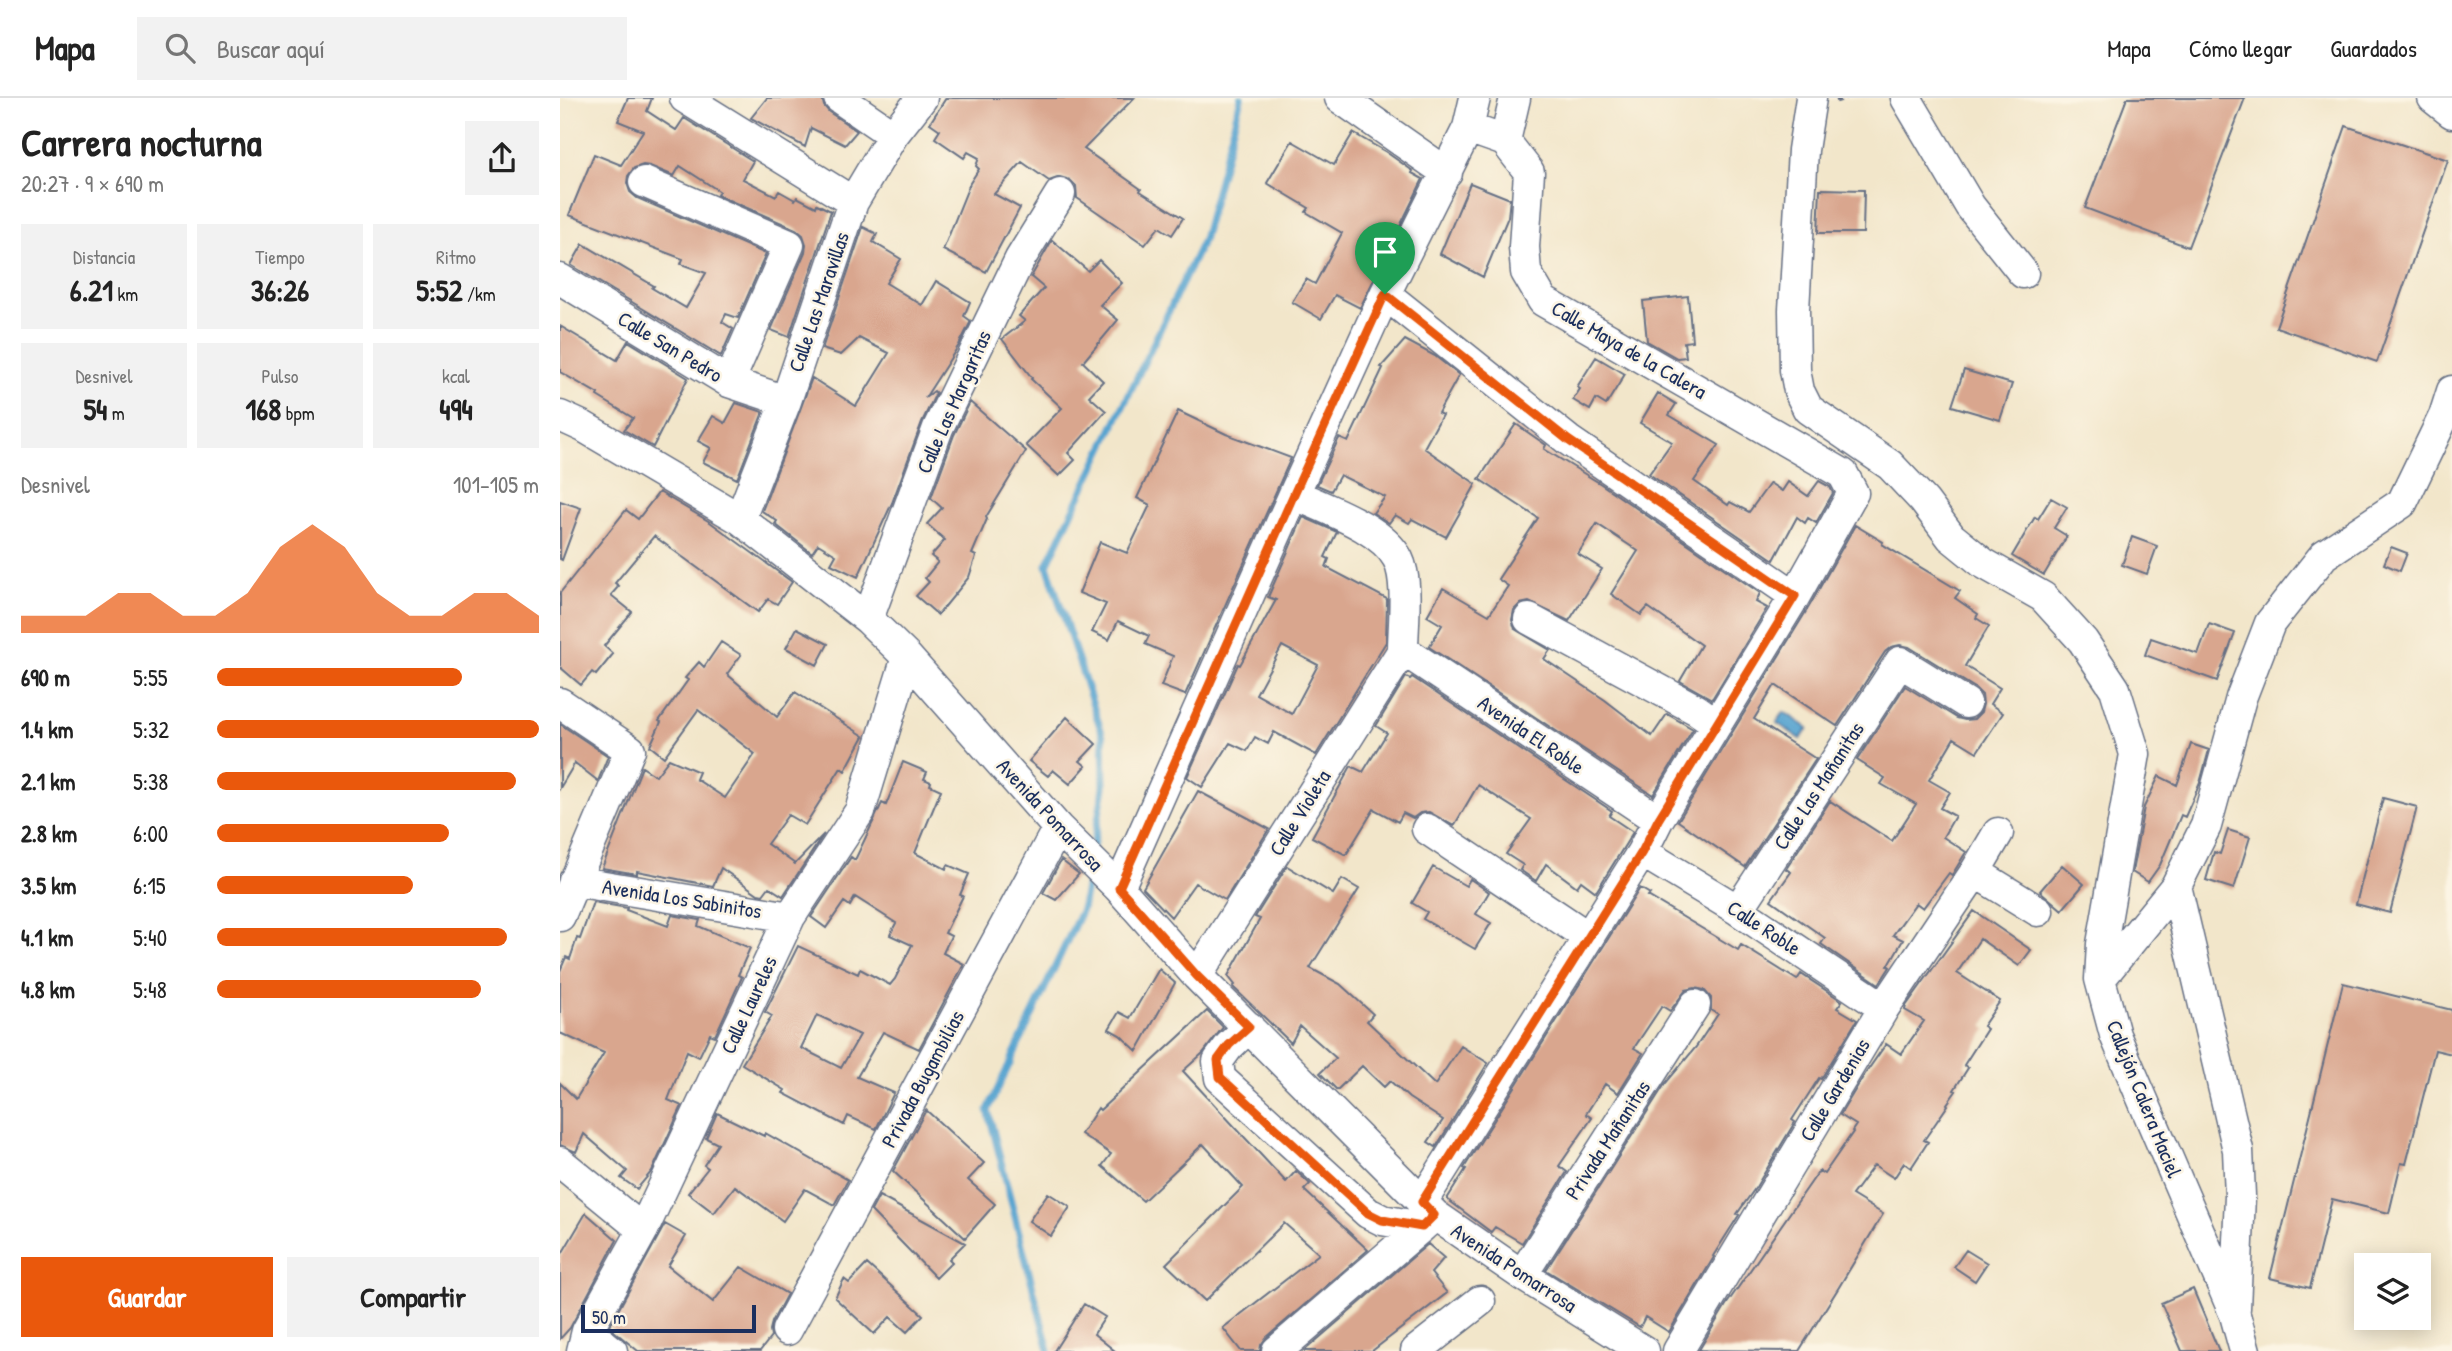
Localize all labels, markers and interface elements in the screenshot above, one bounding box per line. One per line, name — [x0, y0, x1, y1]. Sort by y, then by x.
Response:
search box — [137, 17, 627, 80]
text: Mapa — [35, 26, 95, 70]
icon: search — [161, 29, 199, 67]
text: Buscar aquí — [217, 31, 325, 66]
text: Mapa — [2107, 32, 2151, 64]
text: Cómo llegar — [2189, 32, 2292, 64]
text: Guardados — [2330, 32, 2417, 64]
text: Carrera nocturna — [21, 116, 262, 168]
button: share — [465, 121, 539, 195]
text: 20:27 · 9 × 690 m — [21, 168, 164, 199]
pin — [1355, 222, 1415, 294]
street label: Calle Las Maravillas — [781, 228, 856, 376]
icon: arrive — [1366, 233, 1404, 271]
text: Distancia — [73, 244, 135, 270]
text: Tiempo — [255, 244, 305, 270]
text: Ritmo — [436, 244, 476, 270]
text: 6.21 — [70, 270, 113, 310]
text: 36:26 — [251, 270, 309, 310]
text: 5:52 — [416, 270, 463, 310]
text: km — [113, 281, 138, 307]
text: /km — [463, 281, 496, 307]
street label: Calle Maya de la Calera — [1546, 293, 1712, 406]
street label: Calle San Pedro — [612, 304, 728, 389]
street label: Calle Las Margaritas — [909, 326, 998, 478]
text: Desnivel — [76, 363, 132, 389]
text: Pulso — [262, 363, 298, 389]
text: kcal — [442, 363, 470, 389]
text: 54 — [83, 389, 107, 429]
text: 168 — [245, 389, 281, 429]
text: 494 — [439, 389, 473, 429]
text: m — [107, 400, 125, 426]
text: bpm — [281, 400, 315, 426]
text: Desnivel — [21, 469, 90, 500]
text: 101–105 m — [453, 469, 539, 500]
text: 690 m — [21, 662, 70, 693]
text: 5:55 — [133, 662, 168, 693]
street label: Avenida El Roble — [1472, 688, 1590, 781]
text: 1.4 km — [21, 714, 73, 745]
text: 5:32 — [133, 714, 169, 745]
street label: Calle Las Mañanitas — [1766, 716, 1871, 855]
street label: Avenida Pomarrosa — [990, 752, 1110, 877]
street label: Calle Violeta — [1262, 764, 1337, 861]
text: 2.1 km — [21, 766, 76, 797]
text: 5:38 — [133, 766, 168, 797]
text: 2.8 km — [21, 818, 77, 849]
text: 6:00 — [133, 818, 168, 849]
text: 3.5 km — [21, 870, 76, 901]
text: 6:15 — [133, 870, 166, 901]
street label: Avenida Los Sabinitos — [600, 872, 764, 925]
street label: Calle Roble — [1722, 893, 1807, 962]
text: 4.1 km — [21, 922, 73, 953]
text: 5:40 — [133, 922, 167, 953]
street label: Calle Laureles — [713, 951, 784, 1058]
text: 4.8 km — [21, 974, 75, 1005]
text: 5:48 — [133, 974, 167, 1005]
street label: Privada Bugambilias — [874, 1005, 971, 1153]
street label: Callejón Calera Maciel — [2100, 1016, 2189, 1182]
street label: Calle Gardenias — [1792, 1033, 1877, 1147]
street label: Privada Mañanitas — [1558, 1074, 1657, 1205]
street label: Avenida Pomarrosa — [1446, 1216, 1583, 1319]
map controls — [2354, 1253, 2431, 1330]
button: layers — [2354, 1253, 2431, 1330]
button: Guardar — [21, 1257, 273, 1337]
button: Compartir — [287, 1257, 539, 1337]
scale bar — [581, 1302, 756, 1334]
text: 50 m — [592, 1304, 626, 1330]

